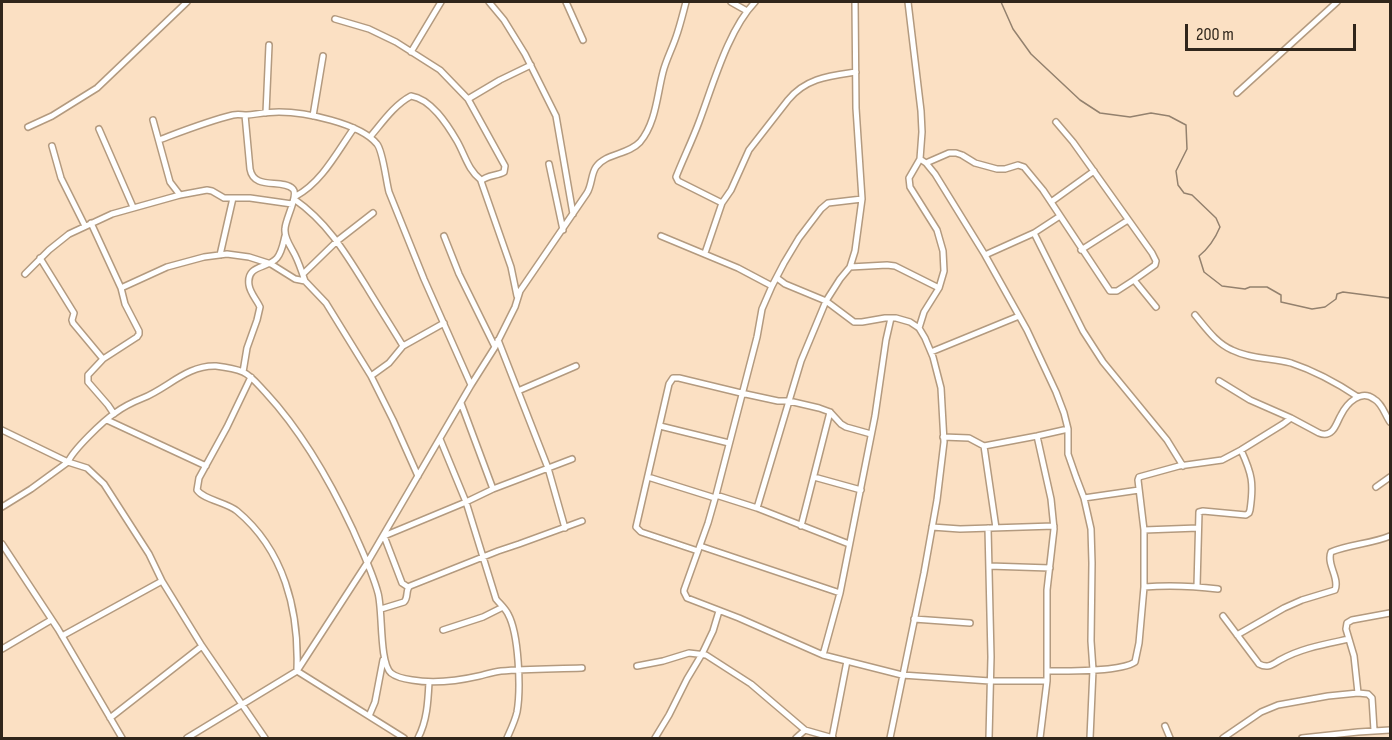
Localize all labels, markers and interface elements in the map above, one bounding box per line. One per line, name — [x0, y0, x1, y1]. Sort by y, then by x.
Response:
scale bar — [1188, 12, 1359, 50]
text: 200 m — [1196, 24, 1234, 45]

